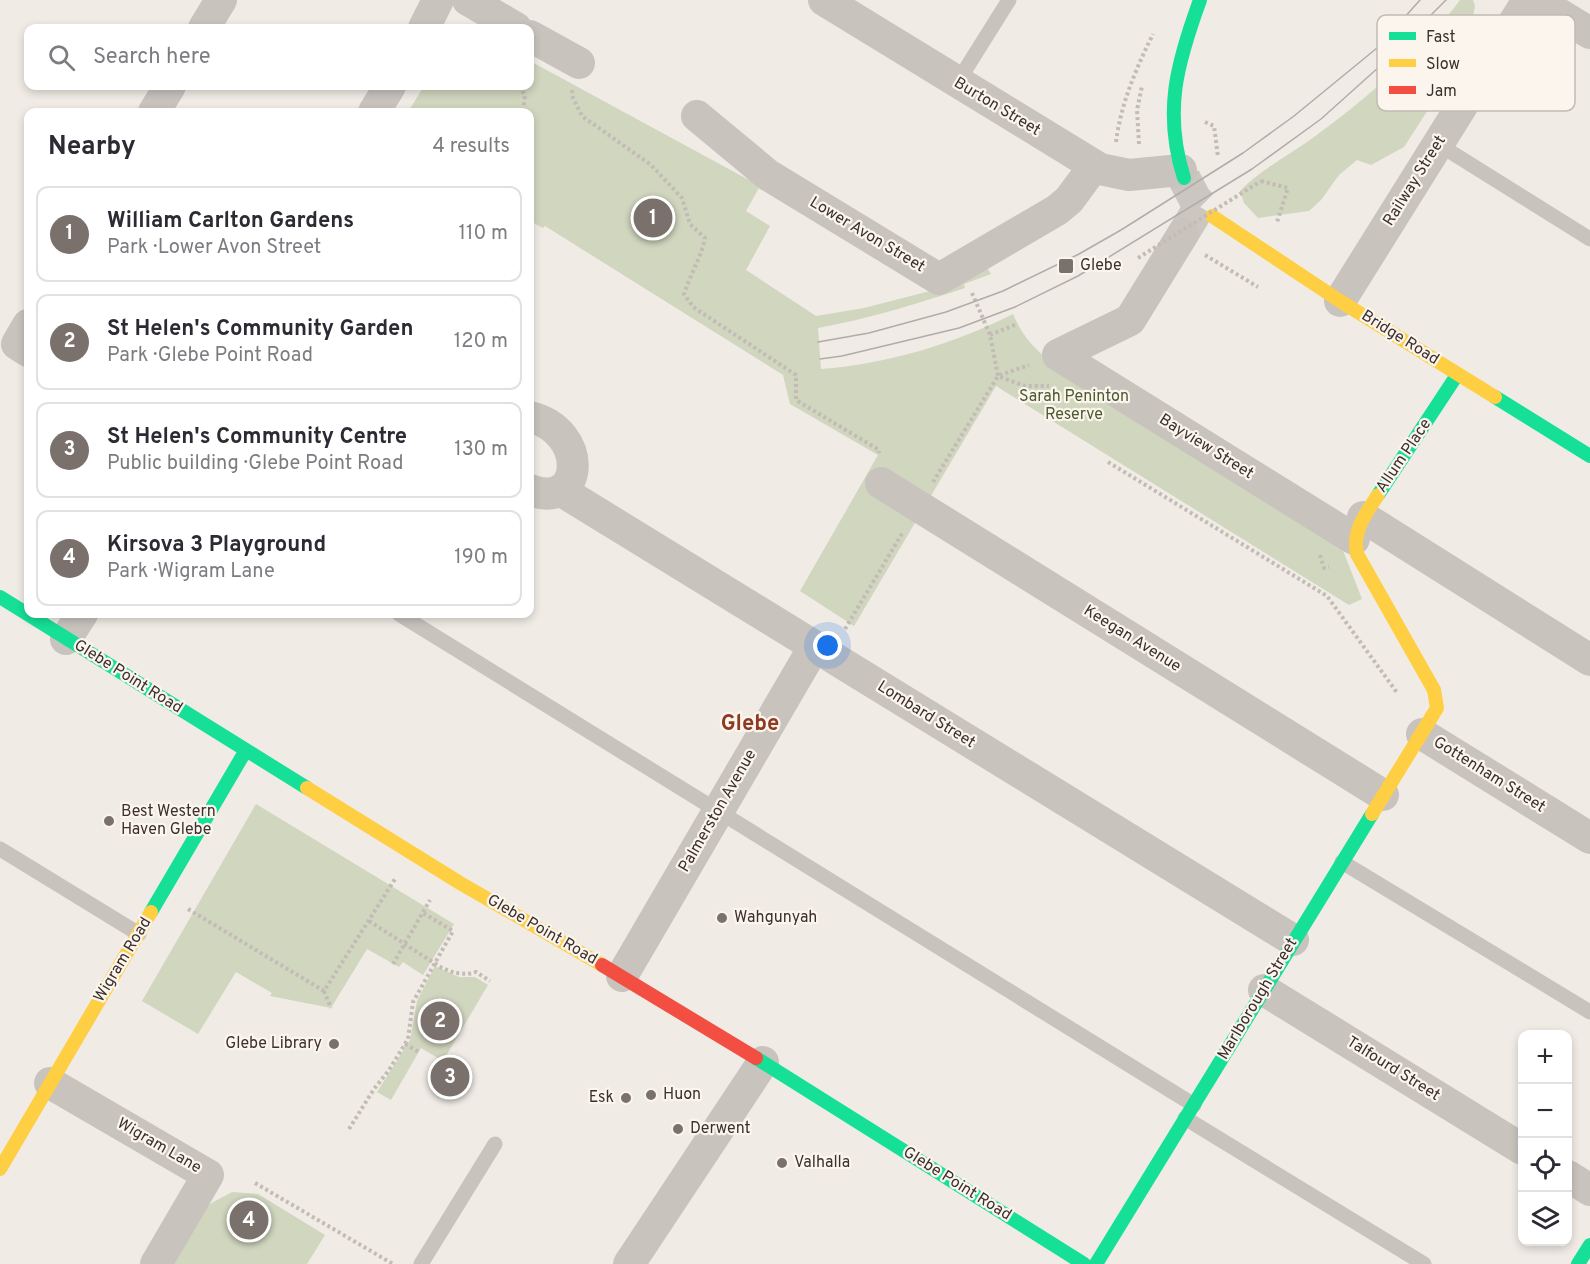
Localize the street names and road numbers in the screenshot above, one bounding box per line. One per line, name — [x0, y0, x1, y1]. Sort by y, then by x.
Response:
street label: Burton Street — [950, 73, 1044, 141]
street label: Railway Street — [1379, 132, 1451, 230]
street label: Lower Avon Street — [806, 193, 928, 277]
street label: Bridge Road — [1357, 306, 1443, 370]
street label: Bayview Street — [1155, 410, 1257, 484]
street label: Allum Place — [1372, 415, 1436, 497]
street label: Keegan Avenue — [1080, 601, 1184, 677]
street label: Glebe Point Road — [70, 636, 186, 718]
street label: Lombard Street — [873, 677, 979, 753]
street label: Gottenham Street — [1429, 733, 1549, 817]
street label: Palmerston Avenue — [675, 746, 761, 876]
street label: Glebe Point Road — [483, 890, 601, 970]
street label: Wigram Road — [90, 914, 156, 1006]
street label: Marlborough Street — [1214, 934, 1302, 1064]
street label: Talfourd Street — [1343, 1032, 1443, 1106]
street label: Wigram Lane — [113, 1114, 205, 1178]
street label: Glebe Point Road — [899, 1143, 1015, 1225]

